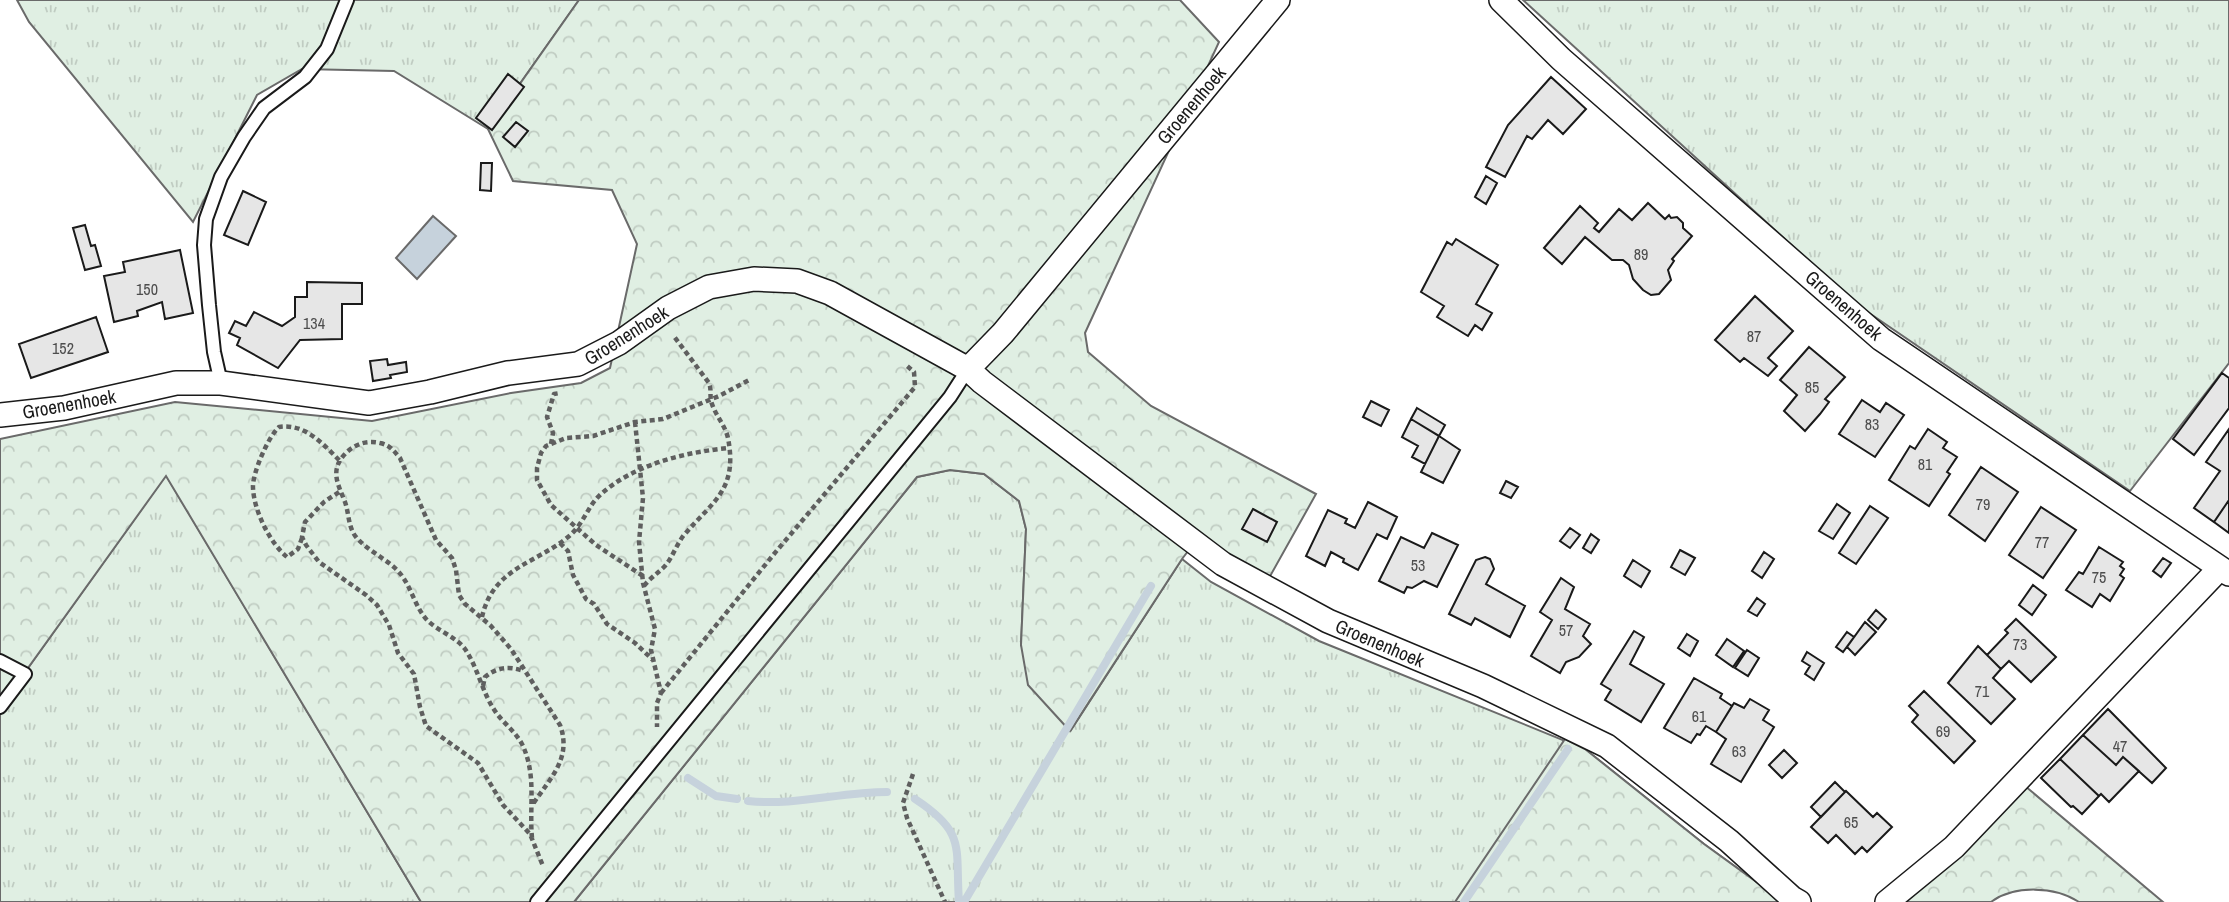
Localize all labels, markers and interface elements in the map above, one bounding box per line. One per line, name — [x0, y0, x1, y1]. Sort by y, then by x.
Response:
street label: Groenenhoek — [1151, 60, 1231, 150]
house number: 89 — [1634, 243, 1648, 265]
street label: Groenenhoek — [1800, 264, 1888, 346]
house number: 150 — [136, 278, 158, 300]
street label: Groenenhoek — [579, 299, 673, 371]
house number: 134 — [303, 312, 325, 334]
house number: 87 — [1747, 325, 1761, 347]
house number: 152 — [52, 337, 74, 359]
house number: 85 — [1805, 376, 1819, 398]
street label: Groenenhoek — [20, 383, 118, 425]
house number: 83 — [1865, 413, 1879, 435]
house number: 81 — [1918, 453, 1933, 475]
house number: 79 — [1976, 493, 1990, 515]
house number: 77 — [2035, 531, 2049, 553]
house number: 53 — [1411, 554, 1425, 576]
house number: 75 — [2092, 566, 2106, 588]
street label: Groenenhoek — [1331, 613, 1429, 673]
house number: 57 — [1559, 619, 1573, 641]
house number: 73 — [2013, 633, 2027, 655]
house number: 71 — [1975, 680, 1990, 702]
house number: 61 — [1692, 705, 1707, 727]
house number: 69 — [1936, 720, 1950, 742]
house number: 47 — [2113, 735, 2127, 757]
house number: 63 — [1732, 740, 1746, 762]
house number: 65 — [1844, 811, 1858, 833]

